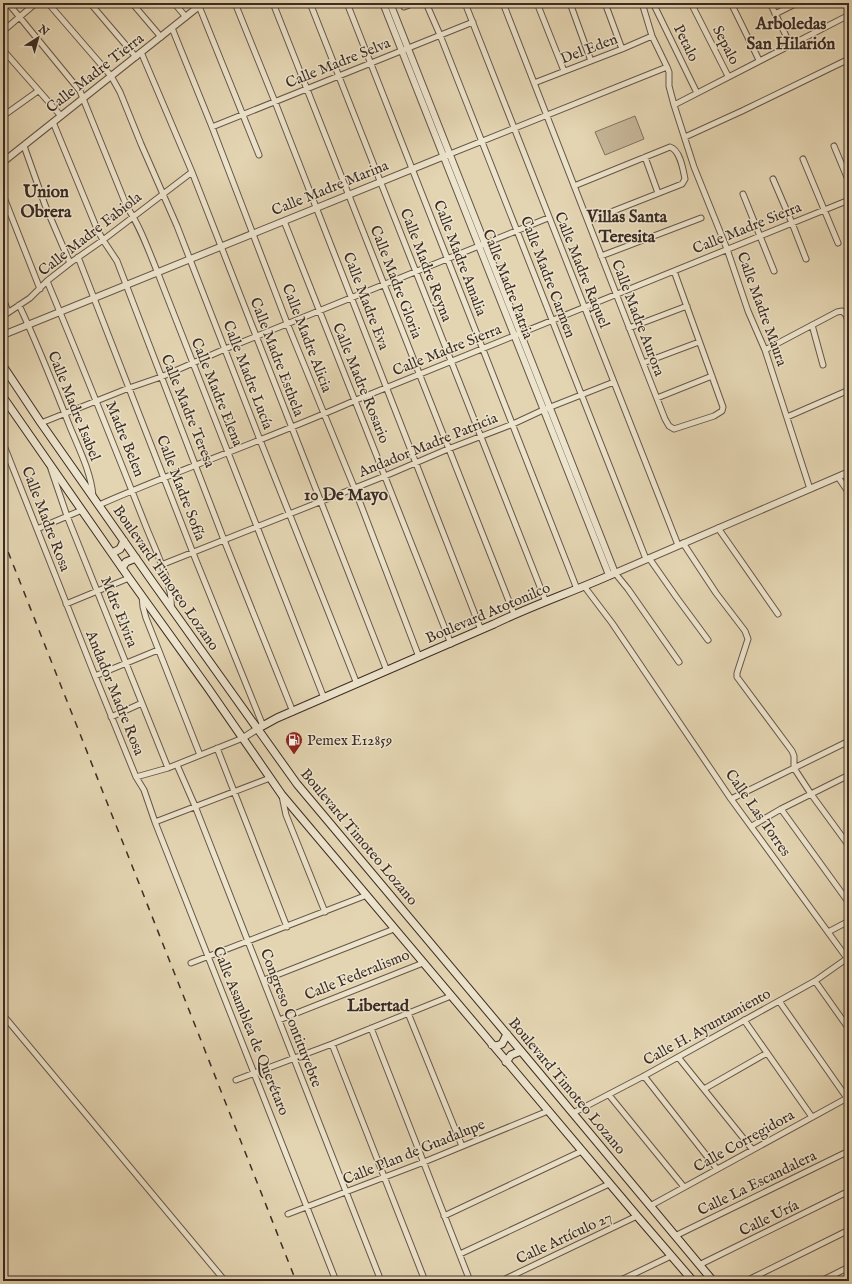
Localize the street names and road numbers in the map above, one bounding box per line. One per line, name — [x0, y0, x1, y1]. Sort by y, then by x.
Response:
street label: Petalo — [669, 21, 703, 65]
street label: Sepalo — [708, 22, 744, 68]
street label: Calle Madre Tierra — [42, 29, 148, 117]
street label: Del Eden — [558, 29, 620, 69]
street label: Calle Madre Selva — [283, 33, 394, 93]
street label: Calle Madre Marina — [269, 156, 392, 220]
street label: Calle Madre Fabiola — [34, 187, 146, 280]
street label: Calle Madre Amalia — [429, 197, 491, 319]
street label: Calle Madre Sierra — [690, 197, 805, 258]
street label: Calle Madre Reyna — [396, 206, 457, 325]
street label: Calle Madre Raquel — [550, 209, 614, 332]
street label: Calle Madre Carmen — [516, 213, 580, 341]
street label: Calle Madre Gloria — [366, 223, 427, 342]
street label: Calle Madre Patria — [478, 226, 538, 342]
street label: Calle Madre Eva — [339, 249, 394, 353]
street label: Calle Madre Maura — [733, 249, 792, 369]
street label: Calle Madre Aurora — [607, 257, 669, 379]
street label: Calle Madre Alicia — [278, 281, 337, 396]
street label: Calle Madre Esthela — [246, 295, 309, 420]
street label: Calle Madre Lucía — [218, 318, 278, 433]
street label: Calle Madre Sierra — [390, 319, 505, 380]
street label: Calle Madre Rosario — [328, 320, 394, 446]
street label: Calle Madre Elena — [187, 335, 248, 450]
street label: Calle Madre Isabel — [43, 348, 105, 465]
street label: Calle Madre Teresa — [157, 352, 220, 471]
street label: Madre Belen — [101, 398, 149, 480]
street label: Andador Madre Patricia — [355, 408, 501, 482]
street label: Calle Madre Sofía — [152, 433, 210, 544]
street label: Calle Madre Rosa — [17, 464, 75, 575]
street label: Boulevard Timoteo Lozano — [109, 502, 223, 654]
street label: Mdre Elvira — [96, 574, 142, 651]
street label: Boulevard Atotonilco — [423, 578, 553, 648]
street label: Andador Madre Rosa — [81, 627, 149, 759]
street label: Boulevard Timoteo Lozano — [296, 765, 422, 909]
street label: Calle Las Torres — [721, 766, 795, 860]
street label: Calle Asamblea de Querétaro — [208, 944, 294, 1118]
street label: Calle Federalismo — [302, 945, 412, 1005]
street label: Congreso Contituyebte — [256, 946, 326, 1090]
street label: Calle H. Ayuntamiento — [640, 984, 774, 1070]
street label: Boulevard Timoteo Lozano — [504, 1014, 630, 1158]
street label: Calle Corregidora — [690, 1105, 798, 1177]
street label: Calle Plan de Guadalupe — [340, 1115, 488, 1189]
street label: Calle La Escandalera — [694, 1146, 820, 1220]
street label: Calle Uría — [736, 1195, 802, 1241]
street label: Calle Artículo 27 — [513, 1207, 615, 1269]

